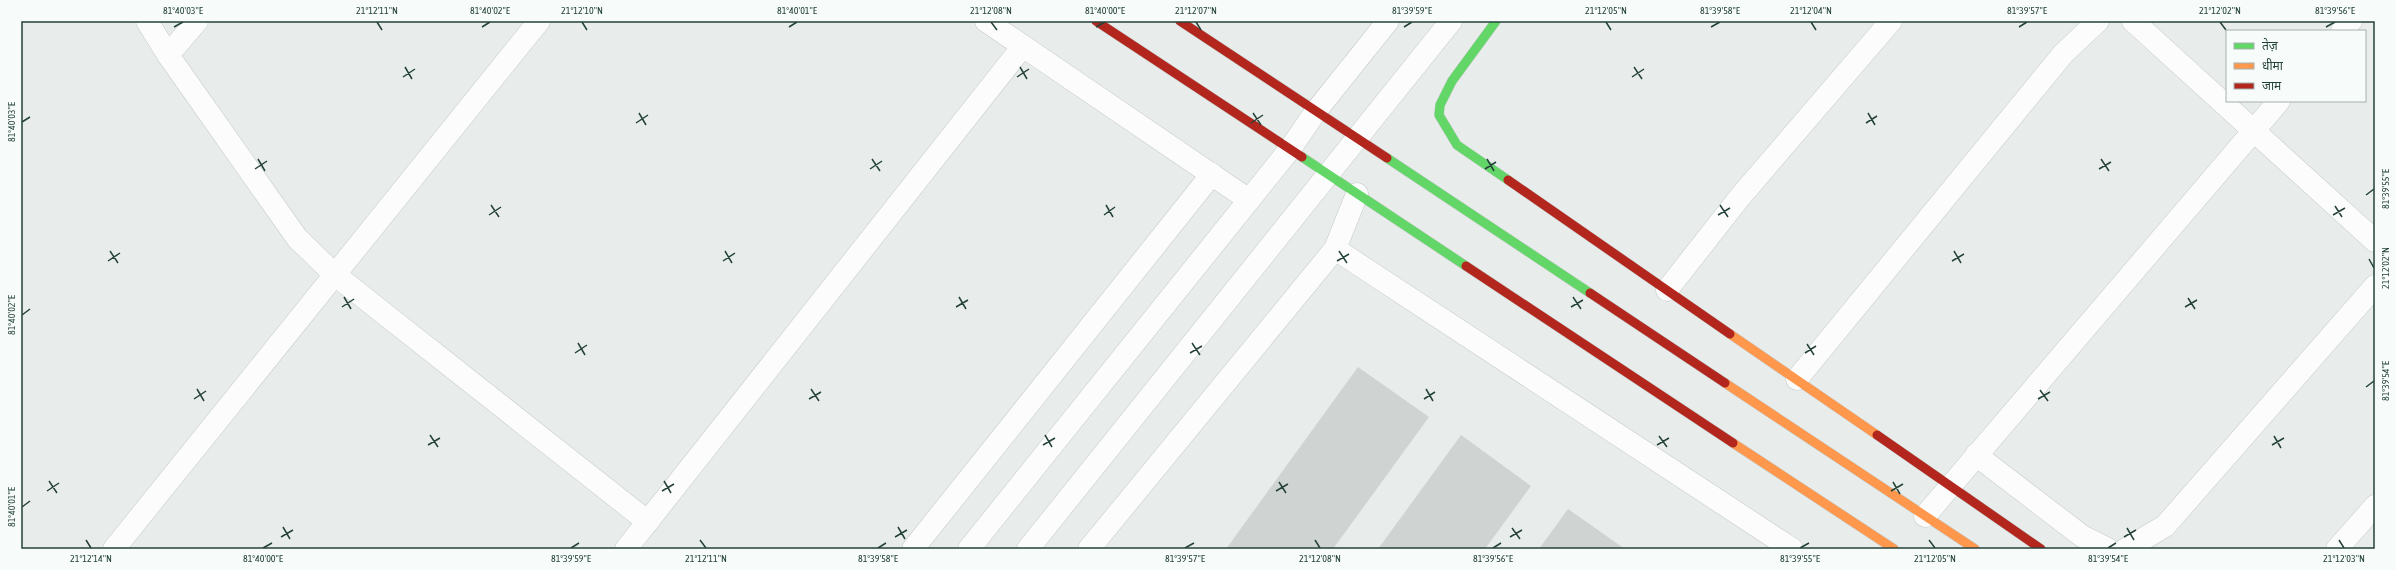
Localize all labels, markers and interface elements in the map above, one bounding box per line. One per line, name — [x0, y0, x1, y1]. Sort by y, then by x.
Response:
text: 81°40'03"E — [163, 5, 204, 16]
text: 21°12'11"N — [356, 5, 398, 16]
text: 81°40'02"E — [470, 5, 511, 16]
text: 21°12'10"N — [561, 5, 603, 16]
text: 81°40'01"E — [777, 5, 818, 16]
text: 21°12'08"N — [970, 5, 1012, 16]
text: 81°40'00"E — [1085, 5, 1126, 16]
text: 21°12'07"N — [1175, 5, 1217, 16]
text: 81°39'59"E — [1392, 5, 1433, 16]
text: 21°12'05"N — [1585, 5, 1627, 16]
text: 81°39'58"E — [1700, 5, 1741, 16]
text: 21°12'04"N — [1790, 5, 1832, 16]
text: 81°39'57"E — [2007, 5, 2048, 16]
text: 21°12'02"N — [2199, 5, 2241, 16]
text: 81°39'56"E — [2315, 5, 2356, 16]
legend — [2226, 30, 2366, 102]
text: तेज़ — [2262, 38, 2279, 53]
text: धीमा — [2262, 58, 2284, 73]
text: जाम — [2262, 79, 2282, 93]
text: 81°40'03"E — [6, 101, 17, 142]
text: 81°39'55"E — [2380, 168, 2391, 209]
text: 21°12'02"N — [2380, 247, 2391, 289]
text: 81°40'02"E — [6, 294, 17, 335]
text: 81°39'54"E — [2380, 360, 2391, 401]
text: 81°40'01"E — [6, 486, 17, 527]
text: 21°12'14"N — [70, 553, 112, 564]
text: 81°40'00"E — [243, 553, 284, 564]
text: 81°39'59"E — [551, 553, 592, 564]
text: 21°12'11"N — [685, 553, 727, 564]
text: 81°39'58"E — [858, 553, 899, 564]
text: 81°39'57"E — [1165, 553, 1206, 564]
text: 21°12'08"N — [1299, 553, 1341, 564]
text: 81°39'56"E — [1473, 553, 1514, 564]
text: 81°39'55"E — [1780, 553, 1821, 564]
text: 21°12'05"N — [1914, 553, 1956, 564]
text: 81°39'54"E — [2088, 553, 2129, 564]
text: 21°12'03"N — [2323, 553, 2365, 564]

